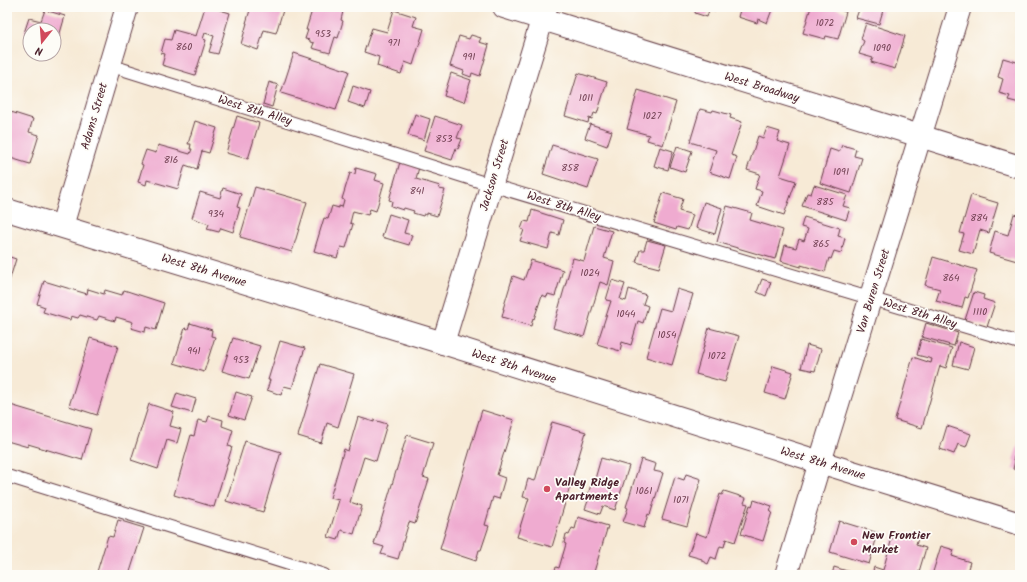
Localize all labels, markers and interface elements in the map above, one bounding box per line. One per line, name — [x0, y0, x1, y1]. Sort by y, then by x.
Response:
house number: 1072 — [816, 15, 834, 31]
north arrow — [22, 22, 62, 62]
house number: 953 — [315, 26, 331, 42]
house number: 971 — [388, 35, 400, 51]
house number: 860 — [176, 39, 192, 55]
house number: 1090 — [873, 40, 891, 56]
text: N — [33, 41, 45, 60]
house number: 991 — [463, 49, 475, 65]
street label: West Broadway — [722, 67, 802, 108]
street label: Adams Street — [76, 80, 113, 152]
street label: West 8th Alley — [215, 90, 295, 131]
house number: 1011 — [579, 90, 593, 106]
house number: 1027 — [643, 108, 662, 124]
house number: 853 — [435, 131, 453, 147]
street label: Jackson Street — [475, 136, 515, 214]
house number: 816 — [164, 152, 178, 168]
house number: 858 — [561, 160, 580, 176]
house number: 1091 — [833, 164, 849, 180]
house number: 841 — [410, 183, 424, 199]
street label: West 8th Alley — [524, 186, 604, 227]
house number: 885 — [816, 194, 834, 210]
house number: 934 — [208, 206, 225, 222]
house number: 884 — [970, 210, 988, 226]
house number: 865 — [813, 236, 830, 252]
street label: Van Buren Street — [852, 246, 895, 336]
street label: West 8th Avenue — [159, 249, 249, 293]
house number: 1024 — [580, 265, 600, 281]
house number: 864 — [942, 270, 960, 286]
street label: West 8th Alley — [880, 293, 960, 334]
house number: 1110 — [973, 304, 987, 320]
house number: 1044 — [616, 306, 636, 322]
house number: 1054 — [657, 327, 677, 343]
house number: 941 — [187, 343, 201, 359]
street label: West 8th Avenue — [469, 344, 559, 389]
house number: 1072 — [708, 348, 726, 364]
house number: 953 — [233, 352, 249, 368]
street label: West 8th Avenue — [778, 442, 868, 486]
place label: Valley Ridge Apartments — [555, 473, 619, 506]
house number: 1061 — [636, 483, 652, 499]
marker: Valley Ridge Apartments — [542, 484, 552, 494]
house number: 1071 — [673, 492, 689, 508]
place label: New Frontier Market — [862, 526, 931, 559]
marker: New Frontier Market — [849, 537, 859, 547]

